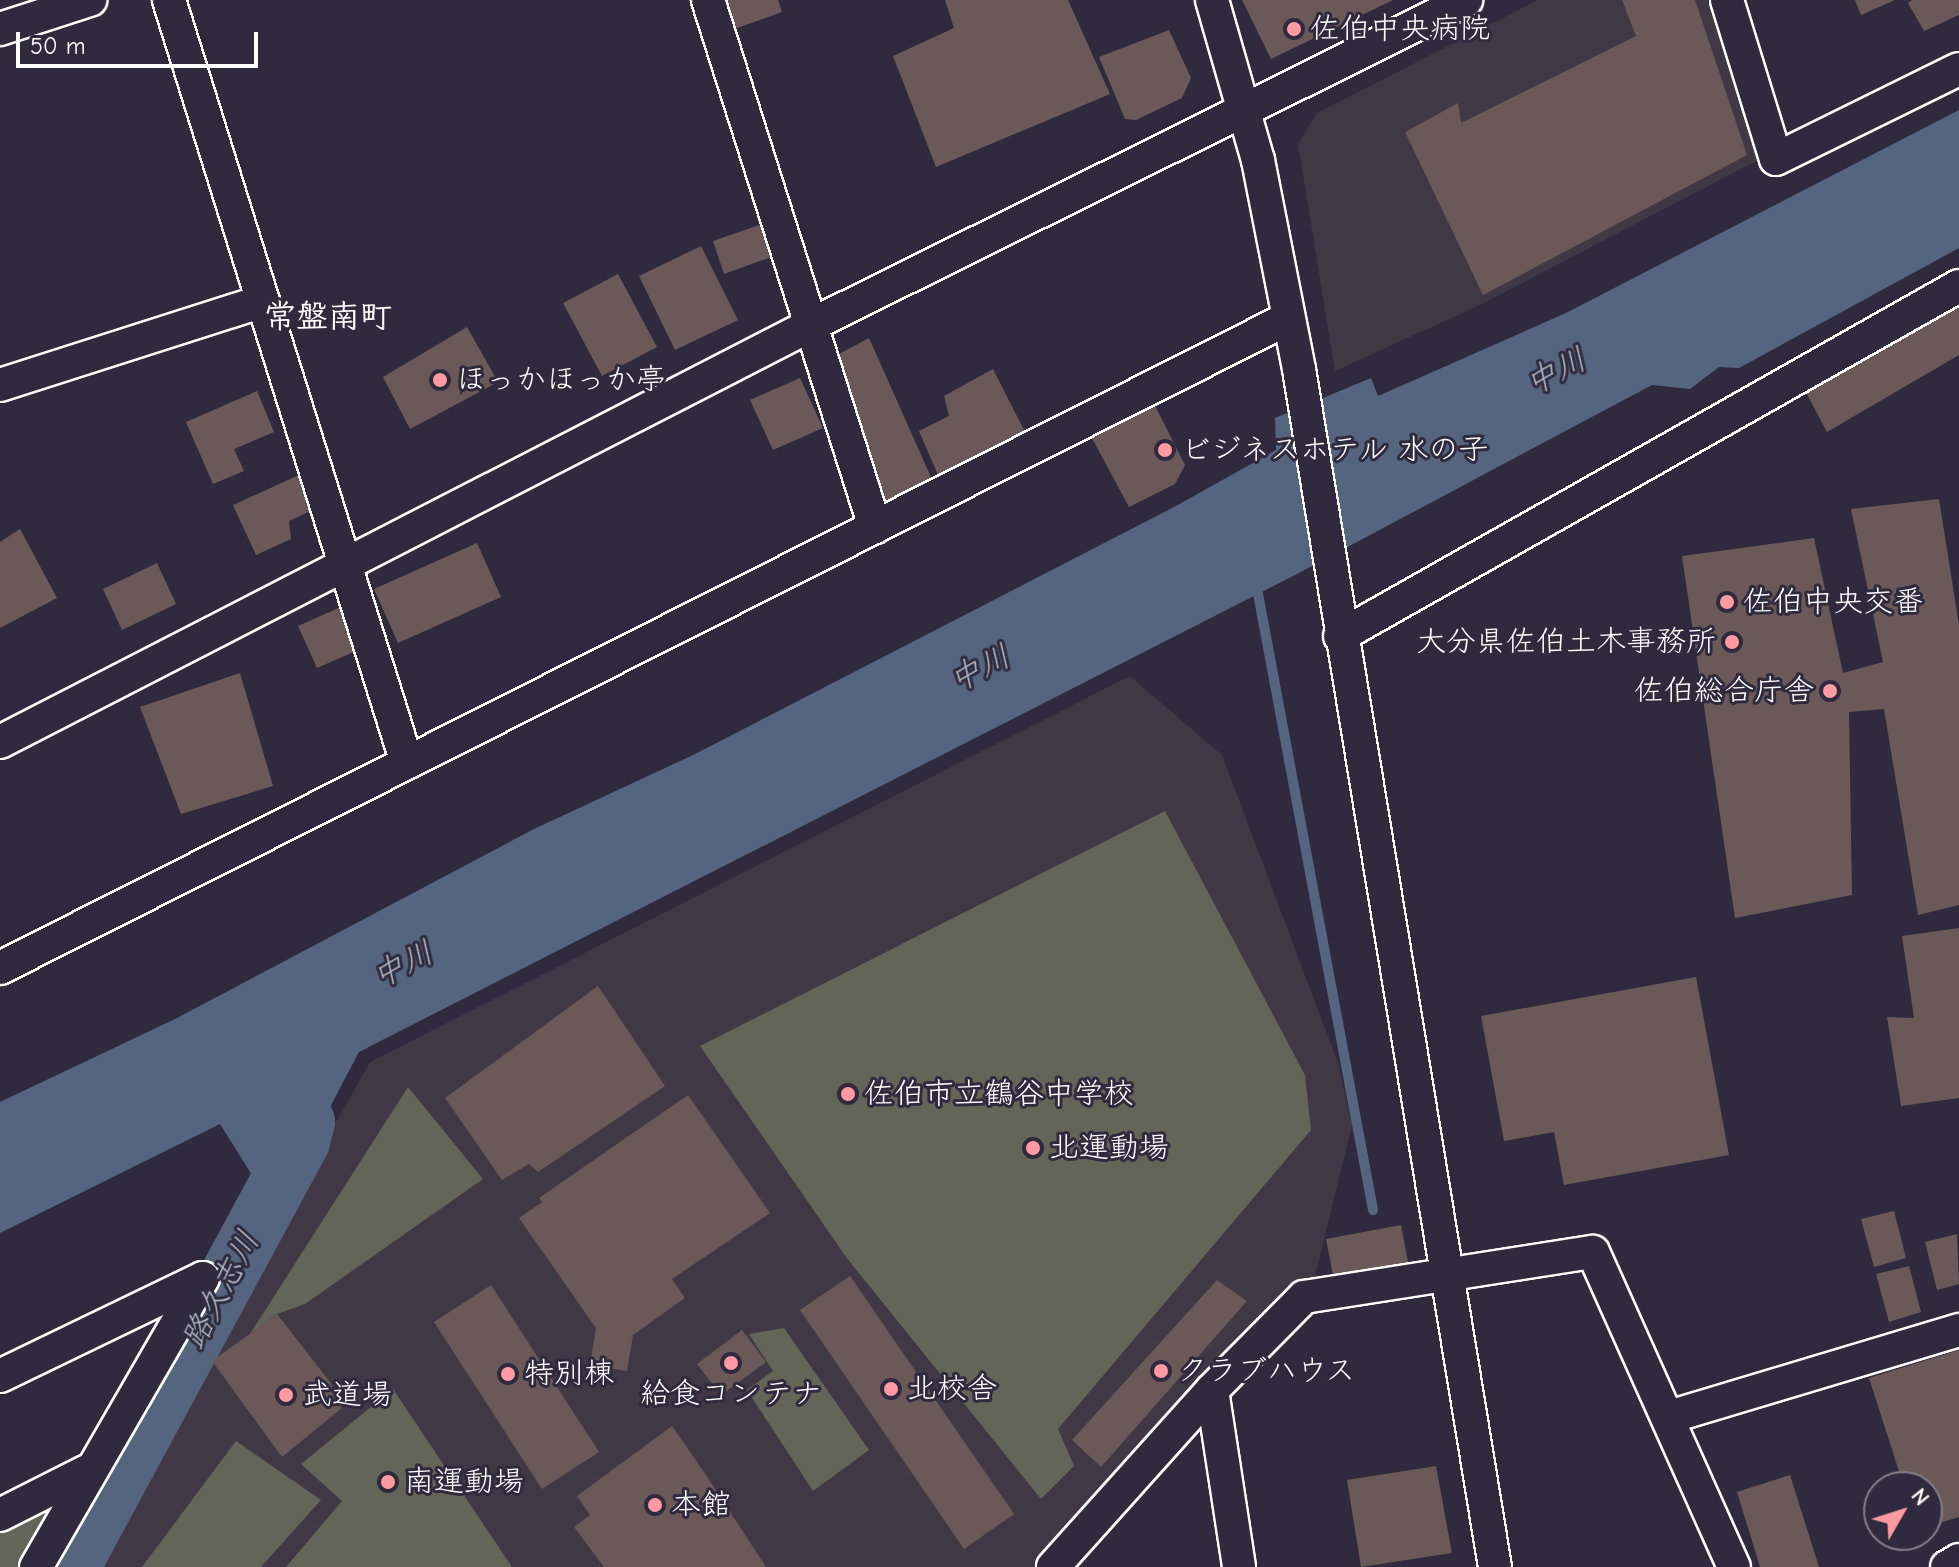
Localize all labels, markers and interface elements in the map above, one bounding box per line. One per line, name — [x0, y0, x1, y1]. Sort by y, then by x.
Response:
place label: 佐伯中央病院 — [1310, 11, 1490, 47]
scale bar — [20, 16, 262, 66]
marker: 佐伯中央病院 — [1285, 20, 1303, 38]
text: 50 m — [30, 32, 86, 60]
district label: 常盤南町 — [264, 298, 392, 336]
water label: 中川 — [1519, 340, 1593, 404]
place label: ほっかほっか亭 — [456, 362, 666, 398]
marker: ほっかほっか亭 — [431, 371, 449, 389]
place label: ビジネスホテル 水の子 — [1181, 432, 1491, 468]
marker: ビジネスホテル 水の子 — [1156, 441, 1174, 459]
place label: 佐伯中央交番 — [1743, 584, 1923, 620]
marker: 佐伯中央交番 — [1718, 593, 1736, 611]
place label: 大分県佐伯土木事務所 — [1416, 624, 1716, 660]
marker: 大分県佐伯土木事務所 — [1723, 633, 1741, 651]
water label: 中川 — [943, 637, 1017, 701]
place label: 佐伯総合庁舎 — [1634, 673, 1814, 709]
marker: 佐伯総合庁舎 — [1821, 682, 1839, 700]
water label: 中川 — [366, 933, 440, 997]
place label: 佐伯市立鶴谷中学校 — [864, 1076, 1134, 1112]
marker: 佐伯市立鶴谷中学校 — [839, 1085, 857, 1103]
place label: 北運動場 — [1049, 1130, 1169, 1166]
marker: 北運動場 — [1024, 1139, 1042, 1157]
water label: 路久志川 — [174, 1224, 268, 1356]
place label: クラブハウス — [1177, 1353, 1357, 1389]
marker: 給食コンテナ — [722, 1354, 740, 1372]
place label: 特別棟 — [524, 1356, 614, 1392]
marker: クラブハウス — [1152, 1362, 1170, 1380]
marker: 特別棟 — [499, 1365, 517, 1383]
place label: 北校舎 — [907, 1371, 997, 1407]
place label: 給食コンテナ — [641, 1376, 821, 1412]
place label: 武道場 — [302, 1377, 392, 1413]
marker: 北校舎 — [882, 1380, 900, 1398]
marker: 武道場 — [277, 1386, 295, 1404]
place label: 南運動場 — [404, 1464, 524, 1500]
north arrow — [1863, 1471, 1943, 1551]
marker: 南運動場 — [379, 1473, 397, 1491]
text: N — [1905, 1483, 1935, 1511]
place label: 本館 — [671, 1487, 731, 1523]
marker: 本館 — [646, 1496, 664, 1514]

